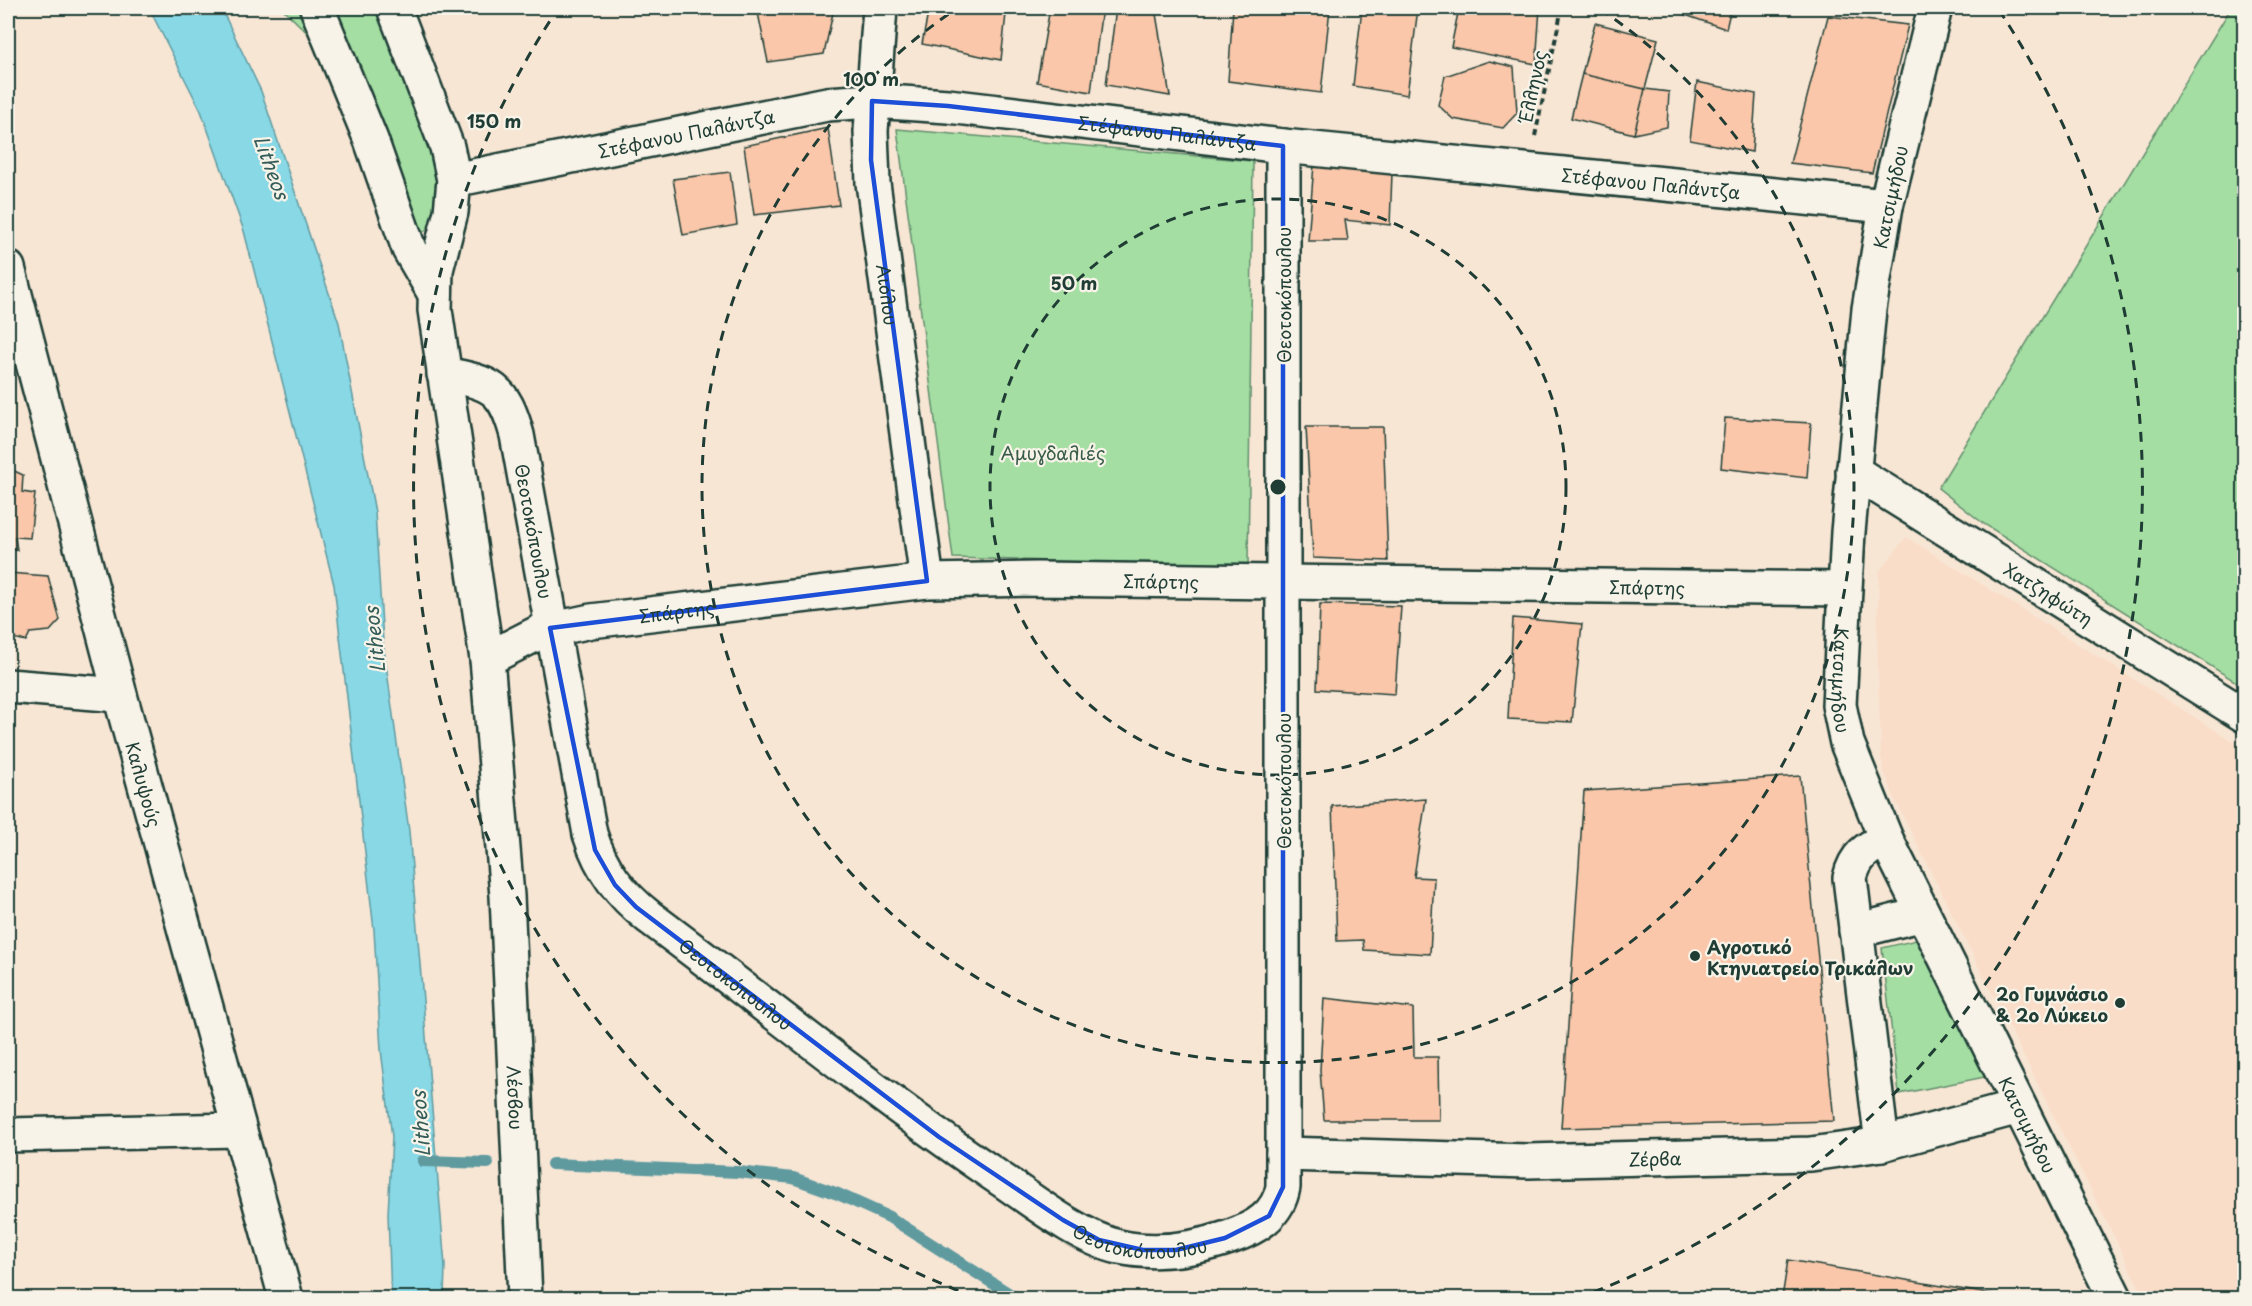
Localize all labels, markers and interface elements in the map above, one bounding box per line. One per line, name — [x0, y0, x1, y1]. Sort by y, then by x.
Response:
street label: Έλληνος — [1511, 48, 1553, 126]
text: 100 m — [843, 65, 899, 92]
street label: Στέφανου Παλάντζα — [596, 101, 777, 164]
text: 150 m — [467, 107, 521, 134]
street label: Στέφανου Παλάντζα — [1077, 108, 1258, 156]
water label: Litheos — [247, 131, 298, 205]
street label: Κατσιμήδου — [1866, 143, 1914, 251]
street label: Στέφανου Παλάντζα — [1560, 160, 1742, 205]
street label: Θεοτοκόπουλου — [1270, 227, 1297, 363]
street label: Αιόλου — [871, 262, 906, 327]
text: 50 m — [1051, 269, 1097, 296]
park label: Αμυγδαλιές — [1001, 439, 1105, 466]
street label: Θεοτοκόπουλου — [509, 462, 560, 601]
centre of rings — [1268, 477, 1288, 497]
street label: Χατζηφώτη — [1999, 555, 2099, 631]
street label: Σπάρτης — [1123, 567, 1199, 595]
street label: Σπάρτης — [1609, 573, 1685, 601]
street label: Σπάρτης — [638, 593, 716, 629]
water label: Litheos — [355, 604, 392, 674]
street label: Κατσιμήδου — [1825, 627, 1858, 735]
street label: Θεοτοκόπουλου — [1270, 713, 1297, 849]
street label: Καλυψούς — [120, 739, 169, 830]
street label: Θεοτοκόπουλου — [674, 931, 799, 1036]
place label: Αγροτικό Κτηνιατρείο Τρικάλων — [1707, 933, 1914, 981]
marker: Αγροτικό Κτηνιατρείο Τρικάλων — [1688, 949, 1702, 963]
place label: 2ο Γυμνάσιο & 2ο Λύκειο — [1995, 980, 2108, 1028]
marker: 2ο Γυμνάσιο & 2ο Λύκειο — [2113, 996, 2127, 1010]
street label: Λέσβου — [501, 1065, 531, 1130]
street label: Κατσιμήδου — [1993, 1071, 2064, 1177]
water label: Litheos — [403, 1088, 437, 1158]
street label: Ζέρβα — [1628, 1144, 1682, 1172]
street label: Θεοτοκόπουλου — [1068, 1216, 1209, 1264]

